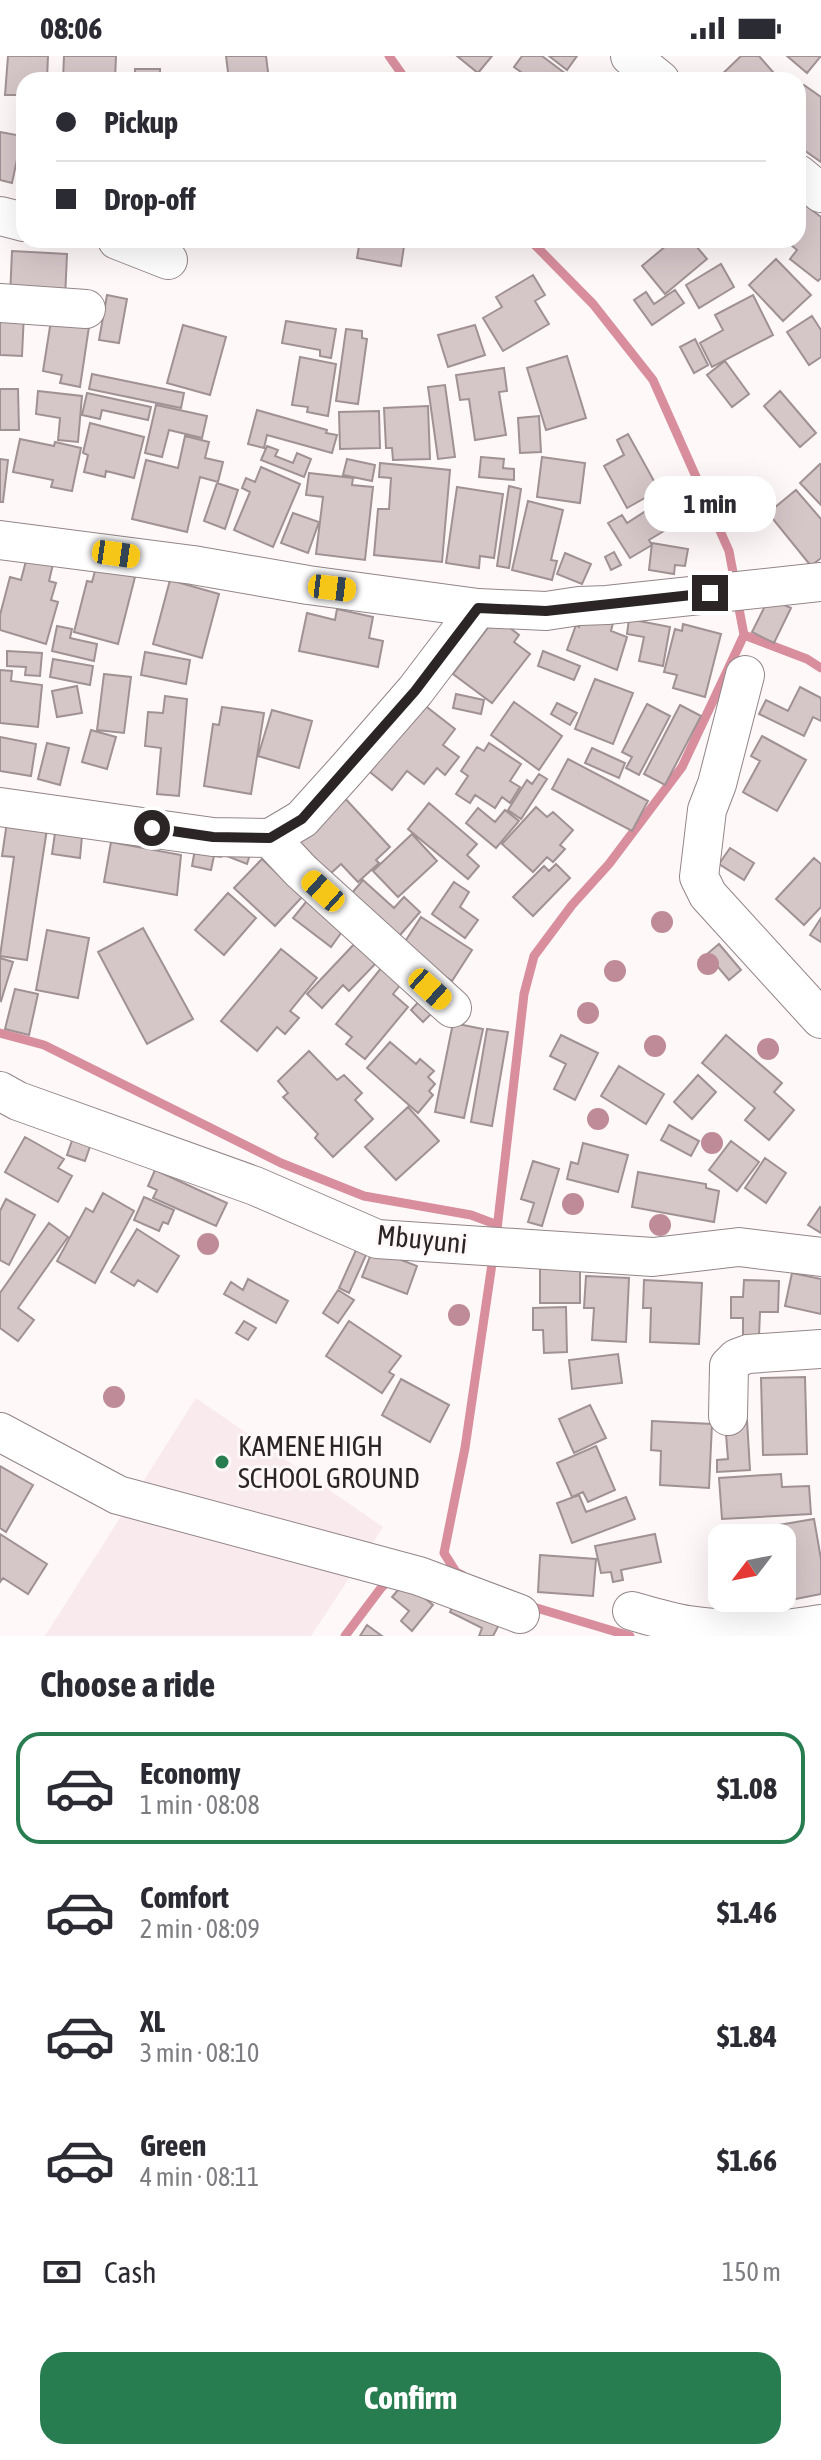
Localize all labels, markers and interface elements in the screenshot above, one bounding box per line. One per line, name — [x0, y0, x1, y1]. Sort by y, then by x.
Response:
text: 08:06 — [40, 11, 102, 45]
text: Pickup — [104, 105, 178, 139]
text: Drop-off — [104, 182, 196, 216]
callout: 1 min — [644, 477, 776, 533]
text: 1 min — [683, 489, 737, 519]
car — [91, 539, 141, 569]
car — [307, 573, 357, 603]
route end — [692, 575, 728, 611]
route start — [134, 810, 170, 846]
car — [297, 866, 349, 916]
car — [404, 964, 456, 1014]
street label: Mbuyuni — [375, 1218, 469, 1260]
place label: KAMENE HIGH SCHOOL GROUND — [238, 1430, 420, 1494]
marker: KAMENE HIGH SCHOOL GROUND — [213, 1453, 231, 1471]
north arrow — [708, 1524, 796, 1612]
map controls — [708, 1524, 796, 1612]
text: Choose a ride — [40, 1663, 215, 1705]
icon: car — [44, 1752, 116, 1824]
text: Economy — [140, 1756, 241, 1790]
text: $1.08 — [717, 1771, 777, 1805]
text: 1 min · 08:08 — [140, 1790, 260, 1820]
icon: car — [44, 1876, 116, 1948]
text: Comfort — [140, 1880, 229, 1914]
text: $1.46 — [717, 1895, 777, 1929]
text: 2 min · 08:09 — [140, 1914, 260, 1944]
icon: car — [44, 2000, 116, 2072]
text: XL — [140, 2004, 165, 2038]
text: $1.84 — [717, 2019, 777, 2053]
text: 3 min · 08:10 — [140, 2038, 259, 2068]
icon: car — [44, 2124, 116, 2196]
text: Green — [140, 2128, 206, 2162]
text: $1.66 — [717, 2143, 777, 2177]
text: 4 min · 08:11 — [140, 2162, 259, 2192]
icon: cash — [40, 2250, 84, 2294]
text: Cash — [104, 2255, 157, 2289]
text: 150 m — [722, 2257, 781, 2287]
button: Confirm — [40, 2352, 781, 2444]

